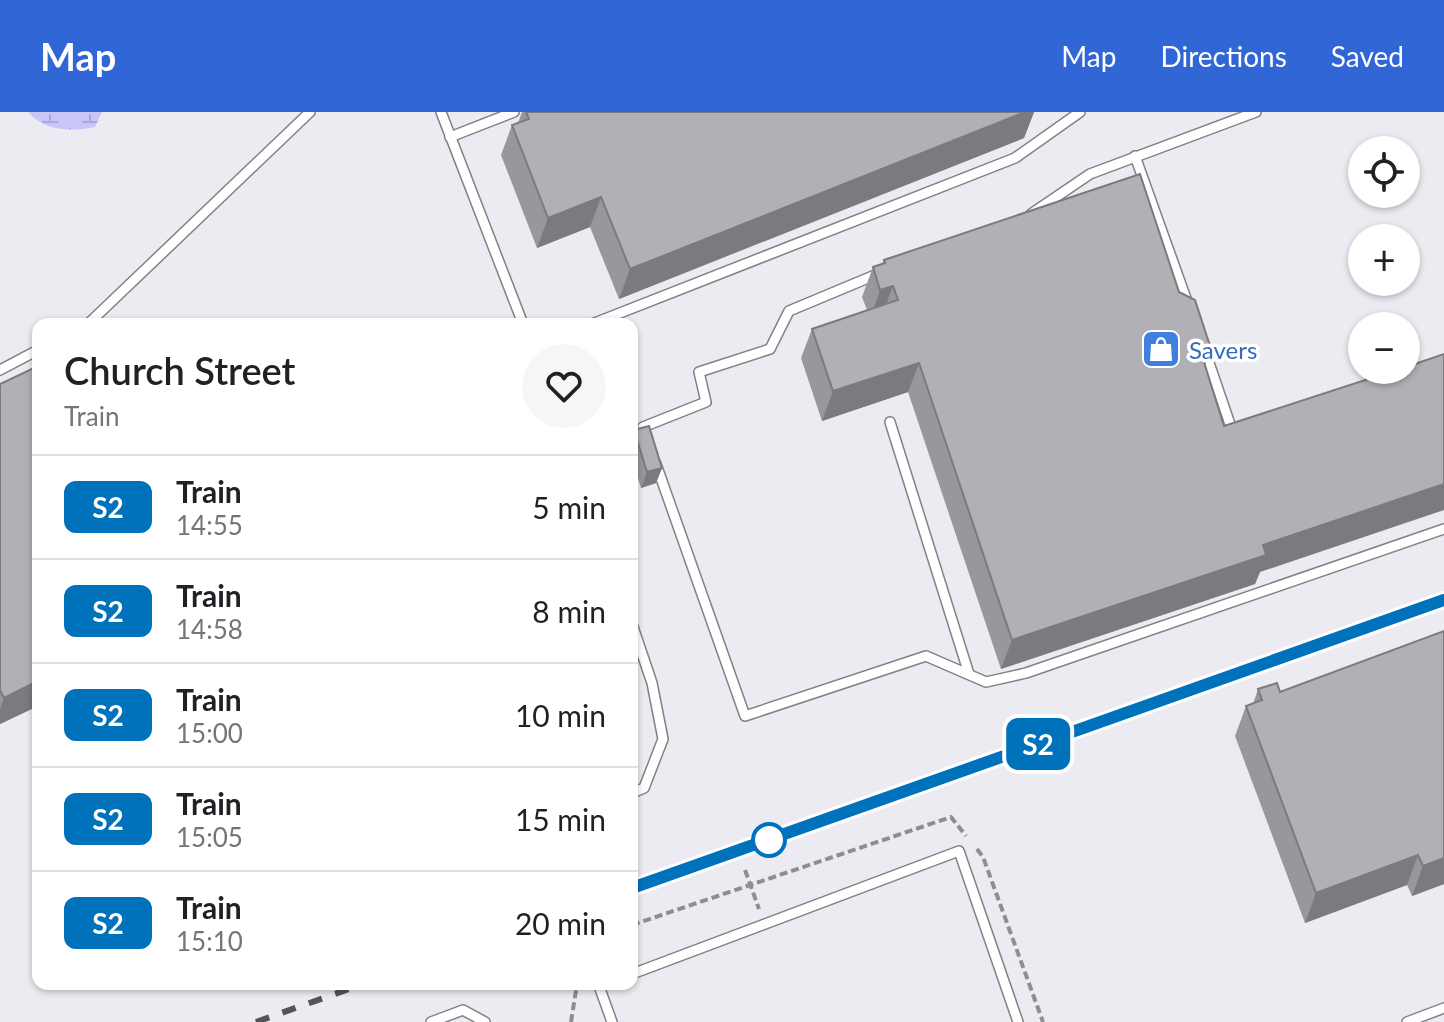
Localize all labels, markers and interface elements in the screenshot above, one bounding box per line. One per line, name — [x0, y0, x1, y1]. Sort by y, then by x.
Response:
text: Map — [40, 33, 116, 79]
text: Map — [1061, 39, 1116, 73]
text: Directions — [1160, 39, 1287, 73]
text: Saved — [1331, 39, 1404, 73]
map controls — [1348, 136, 1420, 384]
button: locate — [1348, 136, 1420, 208]
button: + — [1348, 224, 1420, 296]
button: − — [1348, 312, 1420, 384]
shop icon: Savers — [1140, 328, 1182, 370]
place label: Savers — [1189, 335, 1257, 364]
button: heart — [522, 344, 606, 428]
text: Church Street — [64, 347, 295, 393]
text: Train — [64, 400, 119, 432]
text: Train — [176, 473, 242, 509]
text: 5 min — [532, 489, 606, 525]
text: S2 — [92, 490, 124, 524]
text: 14:55 — [176, 509, 243, 541]
text: Train — [176, 577, 242, 613]
text: 8 min — [532, 593, 606, 629]
text: S2 — [92, 594, 124, 628]
text: 14:58 — [176, 613, 243, 645]
text: Train — [176, 681, 242, 717]
text: 10 min — [515, 697, 606, 733]
text: S2 — [92, 698, 124, 732]
text: 15:00 — [176, 717, 243, 749]
line badge: S2 — [1002, 718, 1074, 770]
text: S2 — [1022, 727, 1054, 761]
text: Train — [176, 785, 242, 821]
text: 15 min — [515, 801, 606, 837]
text: S2 — [92, 802, 124, 836]
text: 15:05 — [176, 821, 243, 853]
unlabelled marker — [752, 823, 786, 857]
text: Train — [176, 889, 242, 925]
text: 20 min — [515, 905, 606, 941]
text: S2 — [92, 906, 124, 940]
text: 15:10 — [176, 925, 243, 957]

